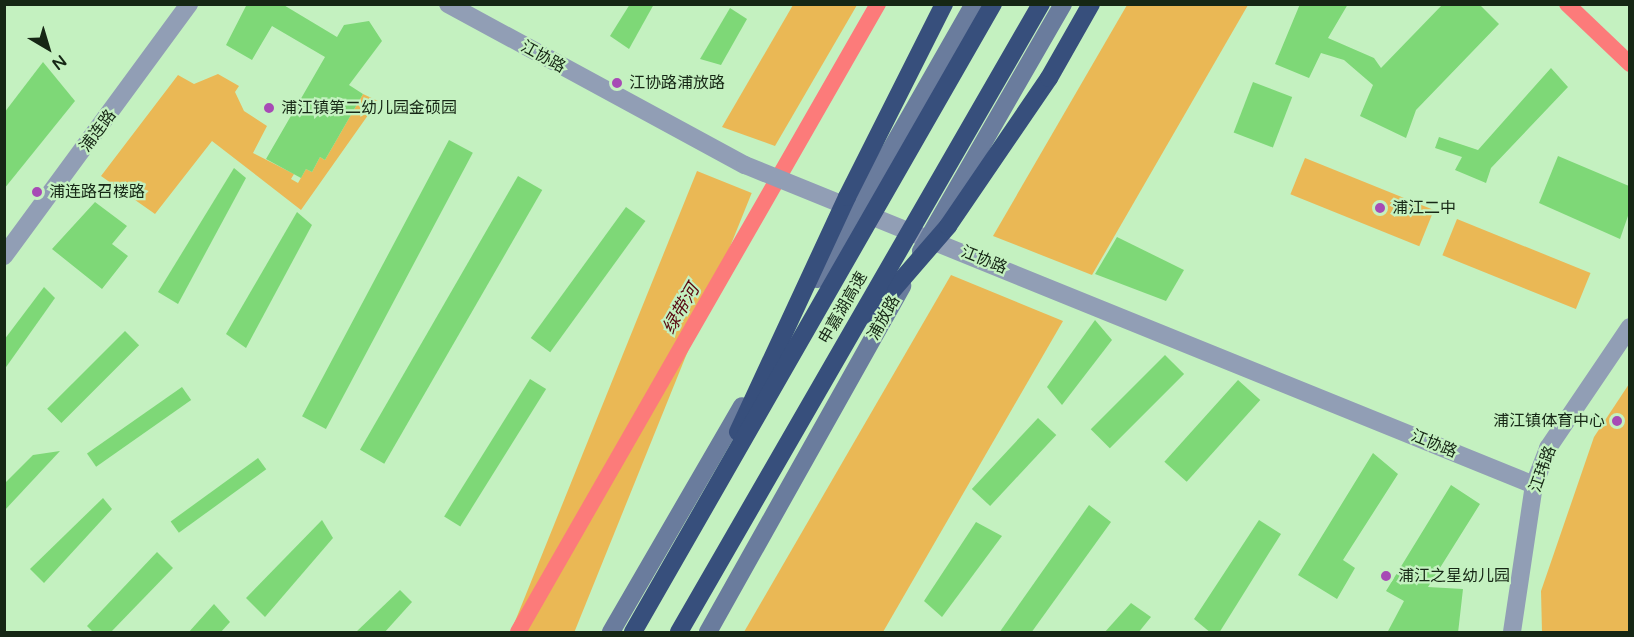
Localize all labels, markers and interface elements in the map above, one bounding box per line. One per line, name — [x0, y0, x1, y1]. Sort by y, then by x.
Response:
north arrow — [18, 18, 78, 78]
street label: 江协路 — [517, 37, 569, 77]
text: N — [48, 50, 70, 74]
place label: 江协路浦放路 — [629, 73, 725, 93]
marker: 江协路浦放路 — [610, 76, 624, 90]
place label: 浦江镇第二幼儿园金硕园 — [281, 98, 457, 118]
marker: 浦江镇第二幼儿园金硕园 — [262, 101, 276, 115]
street label: 浦连路 — [76, 106, 120, 156]
place label: 浦连路召楼路 — [49, 182, 145, 202]
marker: 浦连路召楼路 — [30, 185, 44, 199]
place label: 浦江二中 — [1392, 198, 1456, 218]
marker: 浦江二中 — [1373, 201, 1387, 215]
street label: 江协路 — [958, 242, 1010, 278]
street label: 申嘉湖高速 — [815, 269, 871, 347]
water label: 绿带河 — [658, 280, 704, 338]
street label: 浦放路 — [864, 292, 904, 344]
place label: 浦江镇体育中心 — [1493, 411, 1605, 431]
marker: 浦江镇体育中心 — [1610, 414, 1624, 428]
street label: 江协路 — [1408, 426, 1460, 462]
street label: 江玮路 — [1526, 443, 1560, 495]
place label: 浦江之星幼儿园 — [1398, 566, 1510, 586]
marker: 浦江之星幼儿园 — [1379, 569, 1393, 583]

